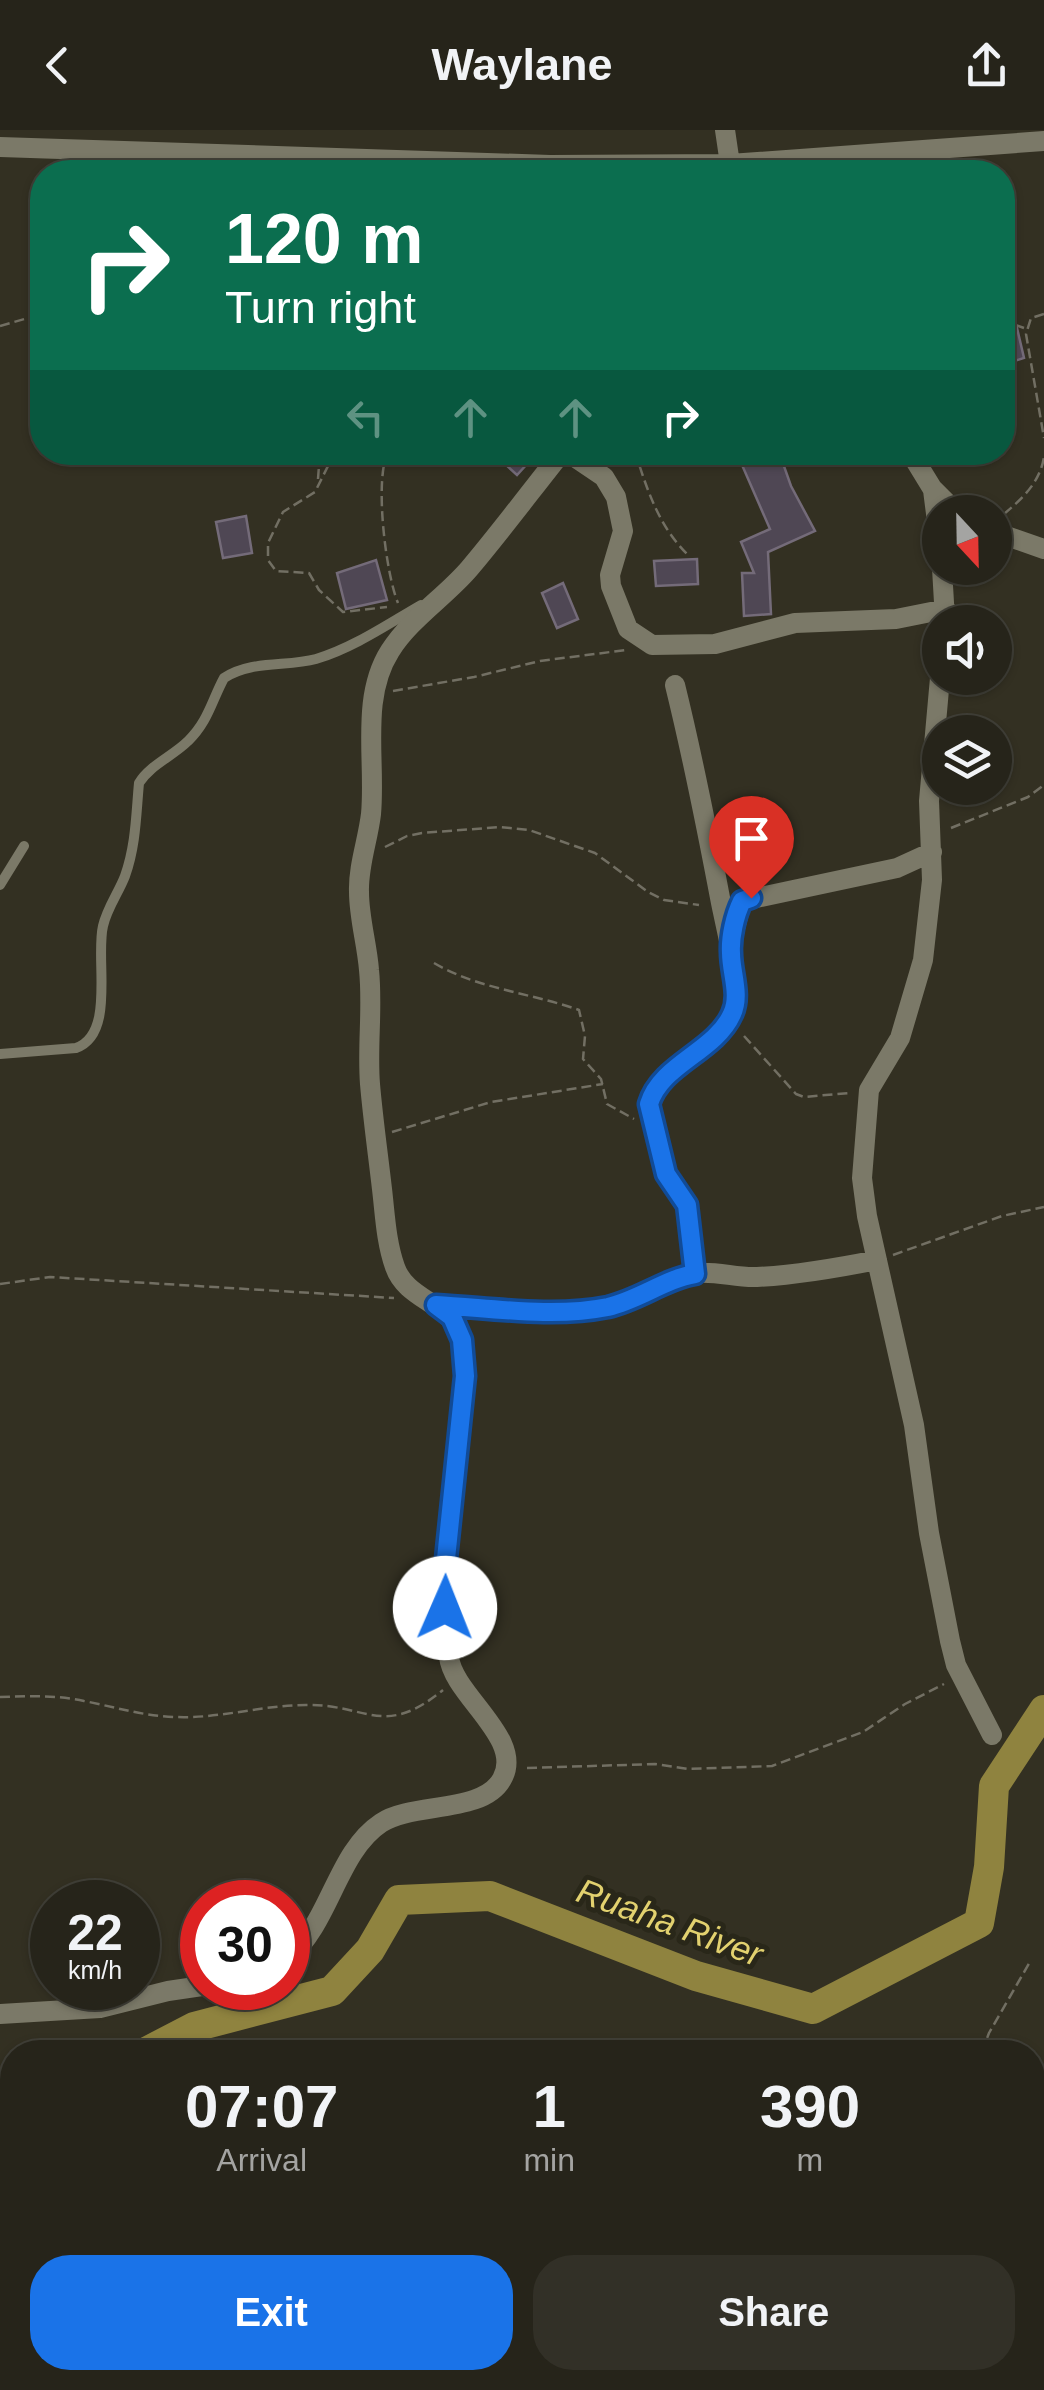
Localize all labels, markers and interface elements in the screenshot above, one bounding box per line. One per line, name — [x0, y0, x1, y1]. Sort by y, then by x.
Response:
icon: back — [30, 38, 85, 93]
icon: share — [959, 38, 1014, 93]
text: Waylane — [432, 39, 612, 90]
icon: right — [60, 200, 190, 330]
text: 120 m — [225, 200, 423, 278]
text: Turn right — [225, 282, 416, 333]
icon: left — [338, 390, 393, 445]
icon: ahead — [443, 390, 498, 445]
icon: ahead — [548, 390, 603, 445]
icon: right — [653, 390, 708, 445]
north arrow — [922, 495, 1012, 585]
map controls — [922, 495, 1012, 805]
button: sound — [922, 605, 1012, 695]
button: layers — [922, 715, 1012, 805]
pin — [709, 796, 794, 899]
icon: arrive — [724, 811, 779, 866]
position arrow — [393, 1556, 497, 1660]
water label: Ruaha River — [572, 1870, 769, 1974]
speed limit sign: 30 — [180, 1880, 310, 2010]
text: 22 — [67, 1905, 123, 1961]
text: km/h — [68, 1956, 122, 1984]
text: 07:07 — [185, 2073, 338, 2140]
text: 1 — [532, 2073, 566, 2140]
text: 390 — [760, 2073, 860, 2140]
text: Arrival — [216, 2142, 307, 2178]
text: min — [523, 2142, 575, 2178]
text: m — [797, 2142, 823, 2178]
button: Exit — [30, 2255, 513, 2370]
button: Share — [533, 2255, 1015, 2370]

